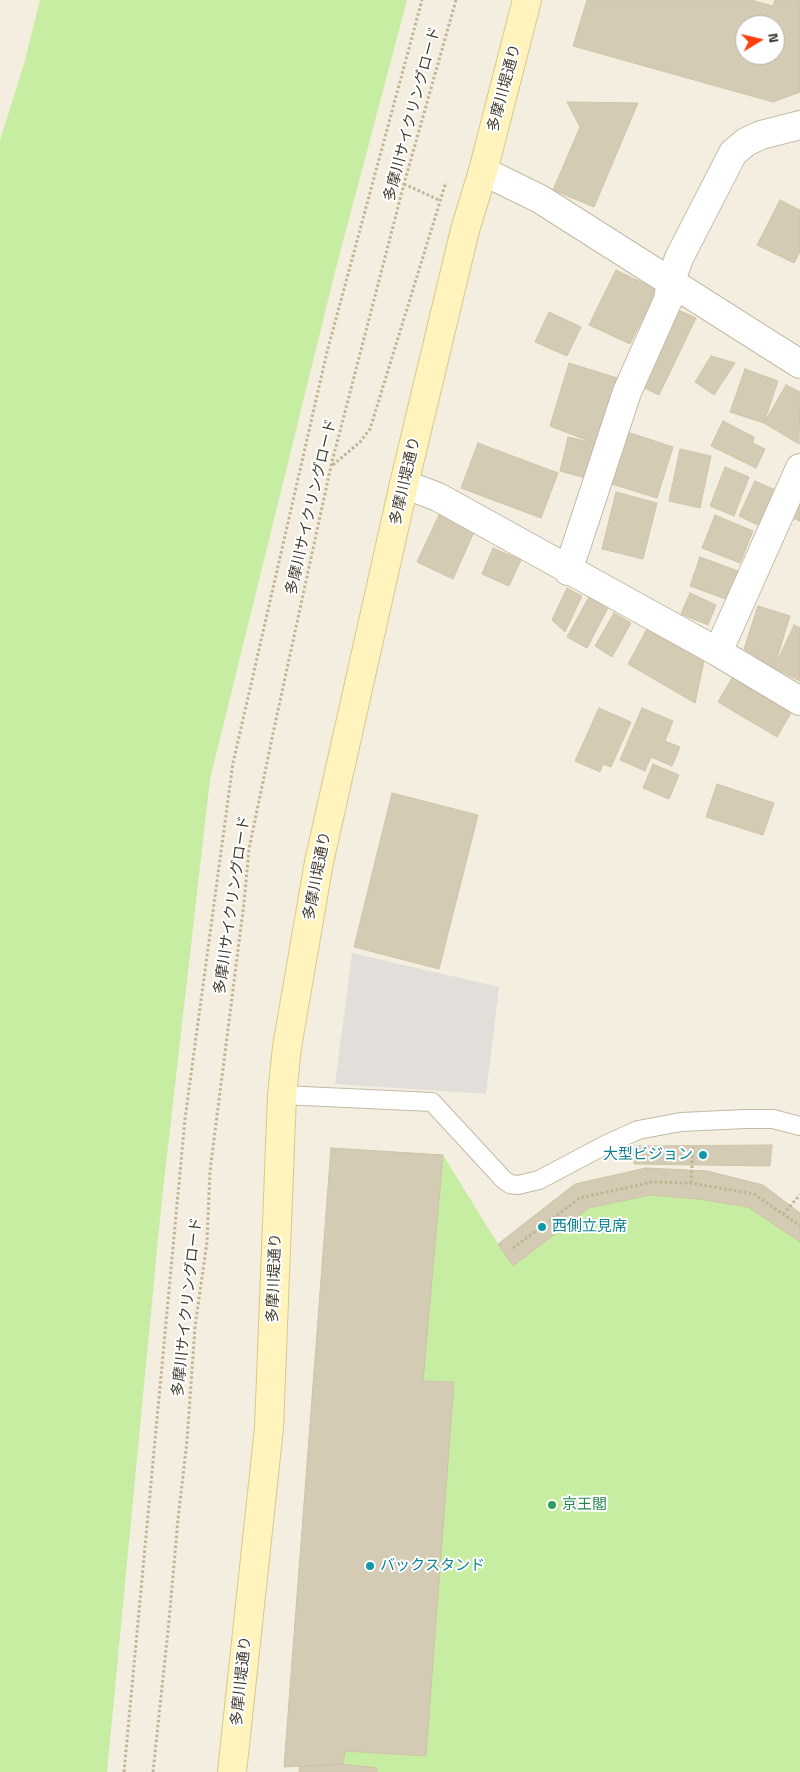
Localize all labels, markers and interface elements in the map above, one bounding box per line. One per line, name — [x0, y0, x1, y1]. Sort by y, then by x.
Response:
north arrow — [735, 15, 785, 65]
street label: 多摩川サイクリングロード — [381, 25, 445, 203]
text: N — [763, 31, 785, 44]
street label: 多摩川堤通り — [485, 42, 525, 134]
street label: 多摩川サイクリングロード — [283, 417, 341, 597]
street label: 多摩川堤通り — [387, 435, 425, 527]
street label: 多摩川サイクリングロード — [212, 815, 254, 995]
street label: 多摩川堤通り — [301, 830, 335, 922]
place label: 大型ビジョン — [603, 1146, 693, 1164]
marker: 大型ビジョン — [697, 1149, 709, 1161]
street label: 多摩川サイクリングロード — [170, 1217, 206, 1397]
place label: 西側立見席 — [552, 1218, 627, 1236]
marker: 西側立見席 — [536, 1221, 548, 1233]
street label: 多摩川堤通り — [264, 1233, 286, 1323]
place label: 京王閣 — [562, 1496, 607, 1514]
marker: 京王閣 — [546, 1499, 558, 1511]
place label: バックスタンド — [380, 1557, 485, 1575]
marker: バックスタンド — [364, 1560, 376, 1572]
street label: 多摩川堤通り — [228, 1635, 256, 1727]

